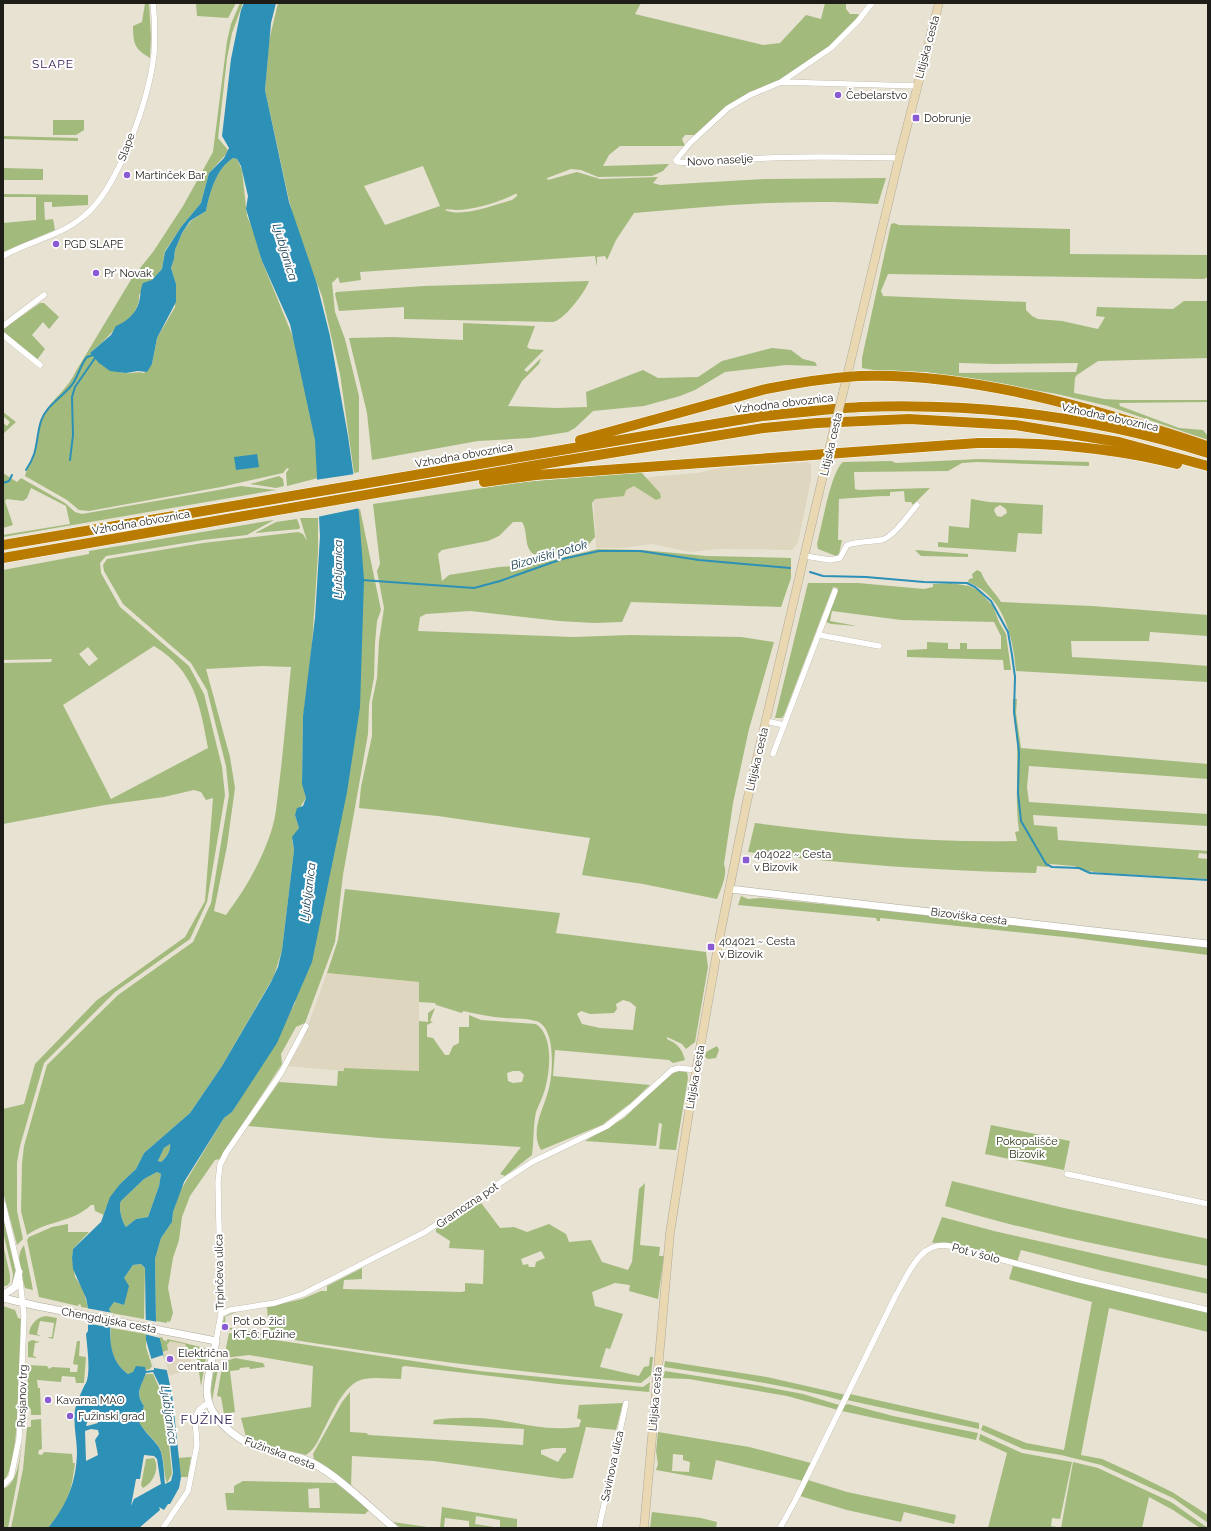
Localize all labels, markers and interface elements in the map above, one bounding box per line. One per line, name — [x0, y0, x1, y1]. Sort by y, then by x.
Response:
street label: Litijska cesta — [913, 14, 942, 80]
district label: SLAPE — [32, 57, 74, 71]
place label: Čebelarstvo — [846, 88, 908, 102]
marker: Čebelarstvo — [833, 90, 843, 100]
place label: Dobrunje — [924, 112, 971, 125]
marker: Dobrunje — [911, 113, 921, 123]
street label: Slape — [115, 131, 138, 163]
street label: Novo naselje — [687, 152, 754, 169]
place label: Martinček Bar — [135, 169, 205, 182]
marker: Martinček Bar — [122, 170, 132, 180]
water label: Ljubljanica — [270, 222, 300, 282]
place label: PGD SLAPE — [64, 238, 124, 251]
marker: PGD SLAPE — [51, 239, 61, 249]
place label: Pr' Novak — [104, 267, 152, 280]
marker: Pr' Novak — [91, 268, 101, 278]
street label: Vzhodna obvoznica — [734, 391, 834, 416]
street label: Vzhodna obvoznica — [1060, 401, 1160, 434]
street label: Litijska cesta — [818, 411, 845, 477]
street label: Vzhodna obvoznica — [414, 440, 514, 471]
street label: Vzhodna obvoznica — [91, 507, 191, 538]
water label: Bizoviški potok — [509, 537, 590, 573]
water label: Ljubljanica — [331, 540, 345, 598]
street label: Litijska cesta — [744, 726, 771, 792]
place label: 404022 ~ Cesta v Bizovik — [754, 848, 831, 874]
marker: 404022 ~ Cesta v Bizovik — [741, 855, 751, 865]
water label: Ljubljanica — [297, 862, 319, 922]
street label: Bizoviška cesta — [930, 905, 1008, 928]
place label: 404021 ~ Cesta v Bizovik — [719, 935, 795, 961]
marker: 404021 ~ Cesta v Bizovik — [706, 942, 716, 952]
street label: Litijska cesta — [683, 1044, 708, 1110]
park label: Pokopališče Bizovik — [996, 1135, 1058, 1161]
street label: Gramozna pot — [434, 1180, 501, 1231]
street label: Trpinčeva ulica — [212, 1234, 227, 1310]
street label: Pot v šolo — [950, 1241, 1002, 1266]
street label: Chengdujska cesta — [60, 1305, 158, 1336]
place label: Pot ob žici KT-6: Fužine — [233, 1315, 296, 1341]
marker: Pot ob žici KT-6: Fužine — [220, 1322, 230, 1332]
place label: Električna centrala II — [178, 1347, 228, 1373]
marker: Električna centrala II — [165, 1354, 175, 1364]
street label: Rusjanov trg — [15, 1364, 30, 1428]
street label: Litijska cesta — [646, 1366, 665, 1432]
water label: Ljubljanica — [158, 1385, 180, 1445]
place label: Kavarna MAO — [56, 1394, 125, 1407]
marker: Kavarna MAO — [43, 1395, 53, 1405]
place label: Fužinski grad — [78, 1410, 145, 1423]
marker: Fužinski grad — [65, 1411, 75, 1421]
district label: FUŽINE — [181, 1412, 233, 1427]
street label: Savinova ulica — [599, 1430, 626, 1503]
street label: Fužinska cesta — [243, 1435, 317, 1472]

